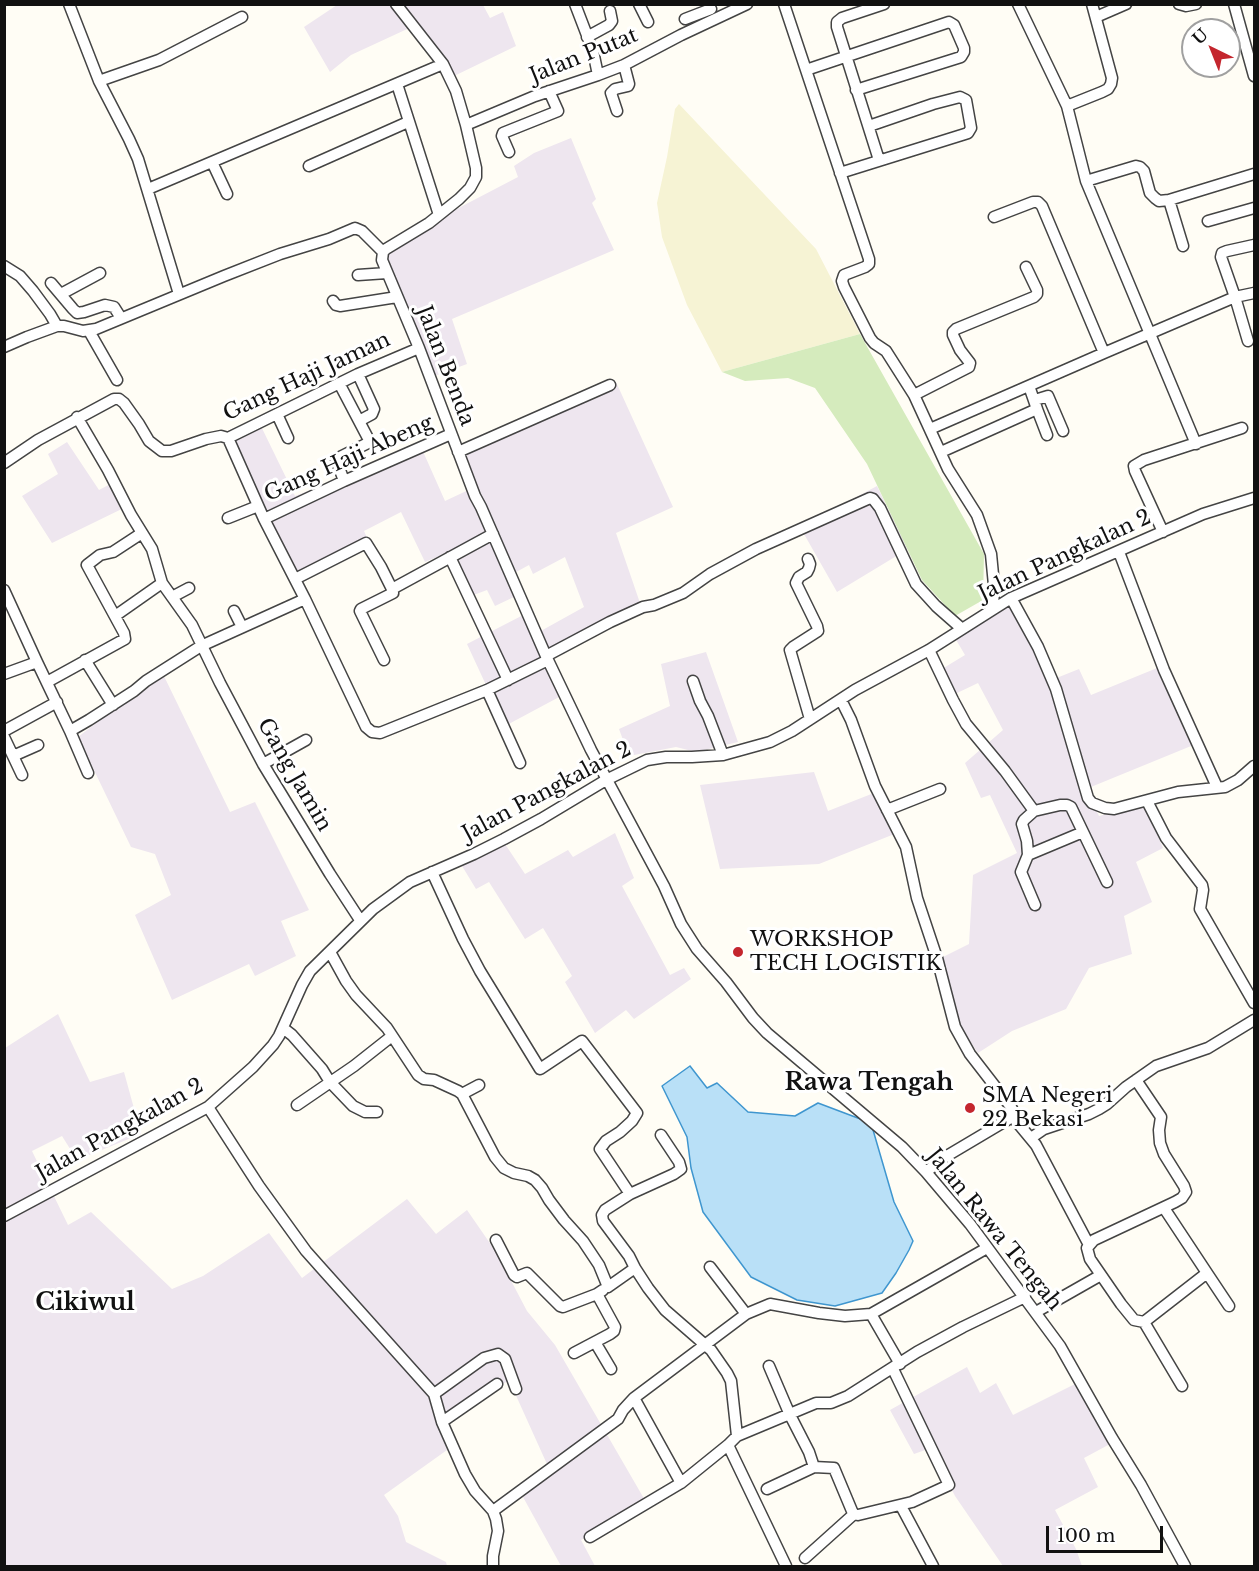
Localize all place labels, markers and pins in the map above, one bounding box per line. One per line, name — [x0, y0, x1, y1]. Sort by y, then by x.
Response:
place label: WORKSHOP TECH LOGISTIK — [750, 927, 942, 977]
marker: WORKSHOP TECH LOGISTIK — [731, 945, 745, 959]
place label: SMA Negeri 22 Bekasi — [982, 1083, 1113, 1133]
marker: SMA Negeri 22 Bekasi — [963, 1101, 977, 1115]

